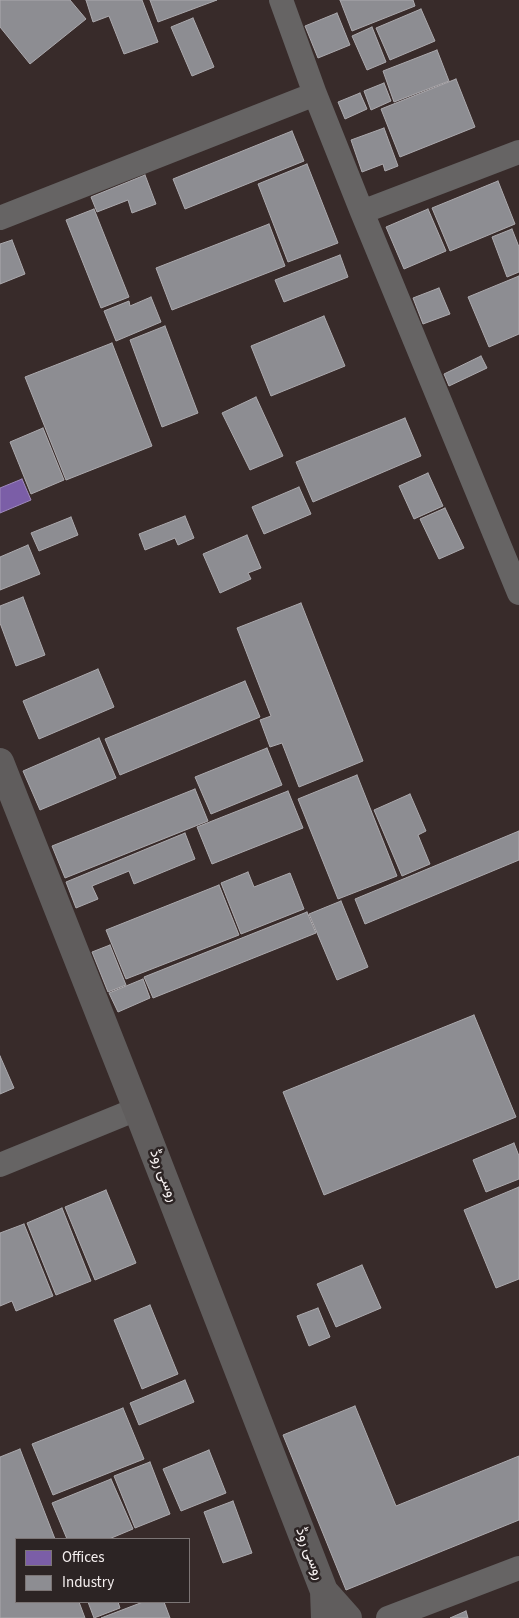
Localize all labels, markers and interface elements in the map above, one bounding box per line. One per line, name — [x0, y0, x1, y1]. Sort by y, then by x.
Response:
street label: روسی روڈ — [145, 1147, 181, 1205]
street label: روسی روڈ — [291, 1525, 327, 1583]
legend — [15, 1538, 190, 1603]
text: Offices — [62, 1547, 105, 1568]
text: Industry — [62, 1572, 114, 1593]

